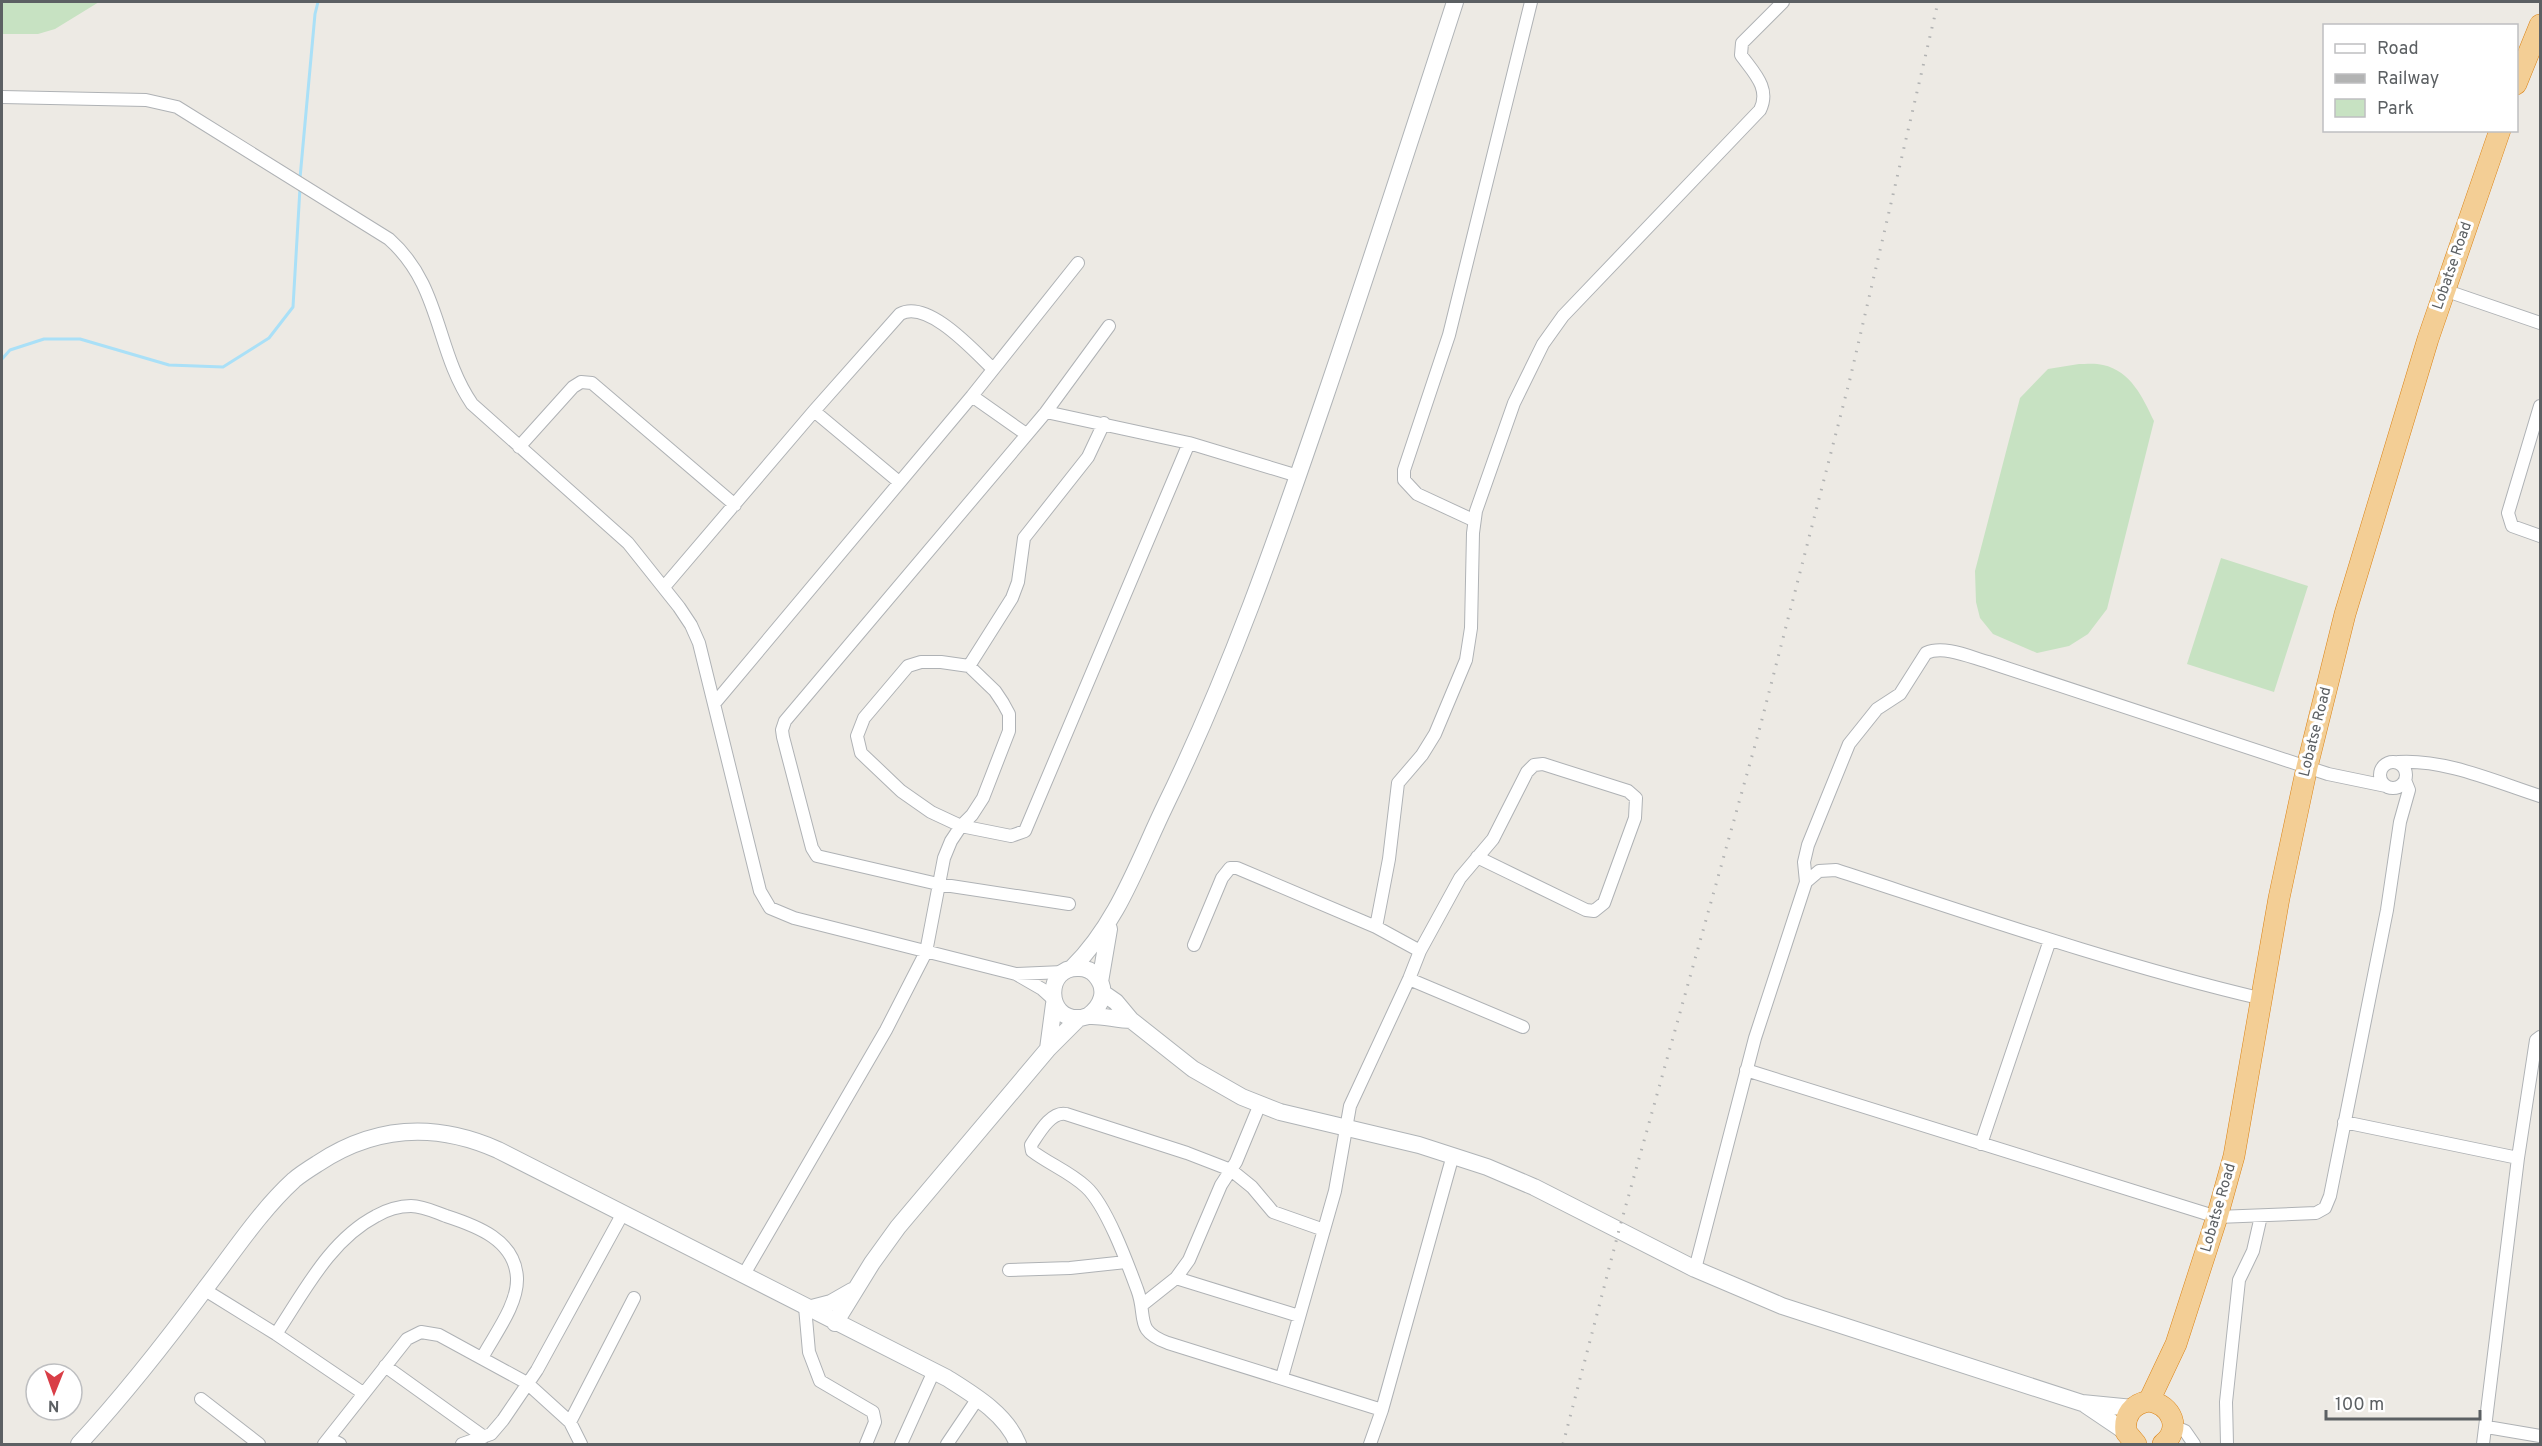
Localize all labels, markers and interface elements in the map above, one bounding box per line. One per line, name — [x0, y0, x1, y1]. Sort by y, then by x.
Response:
legend — [2323, 24, 2518, 132]
text: Road — [2377, 38, 2419, 61]
text: Railway — [2377, 68, 2439, 91]
text: Park — [2377, 98, 2414, 121]
street label: Lobatse Road — [2429, 220, 2477, 312]
street label: Lobatse Road — [2296, 685, 2336, 779]
street label: Lobatse Road — [2197, 1161, 2241, 1255]
north arrow — [24, 1362, 84, 1422]
scale bar — [2326, 1383, 2480, 1421]
text: 100 m — [2335, 1394, 2384, 1417]
text: N — [48, 1395, 60, 1415]

